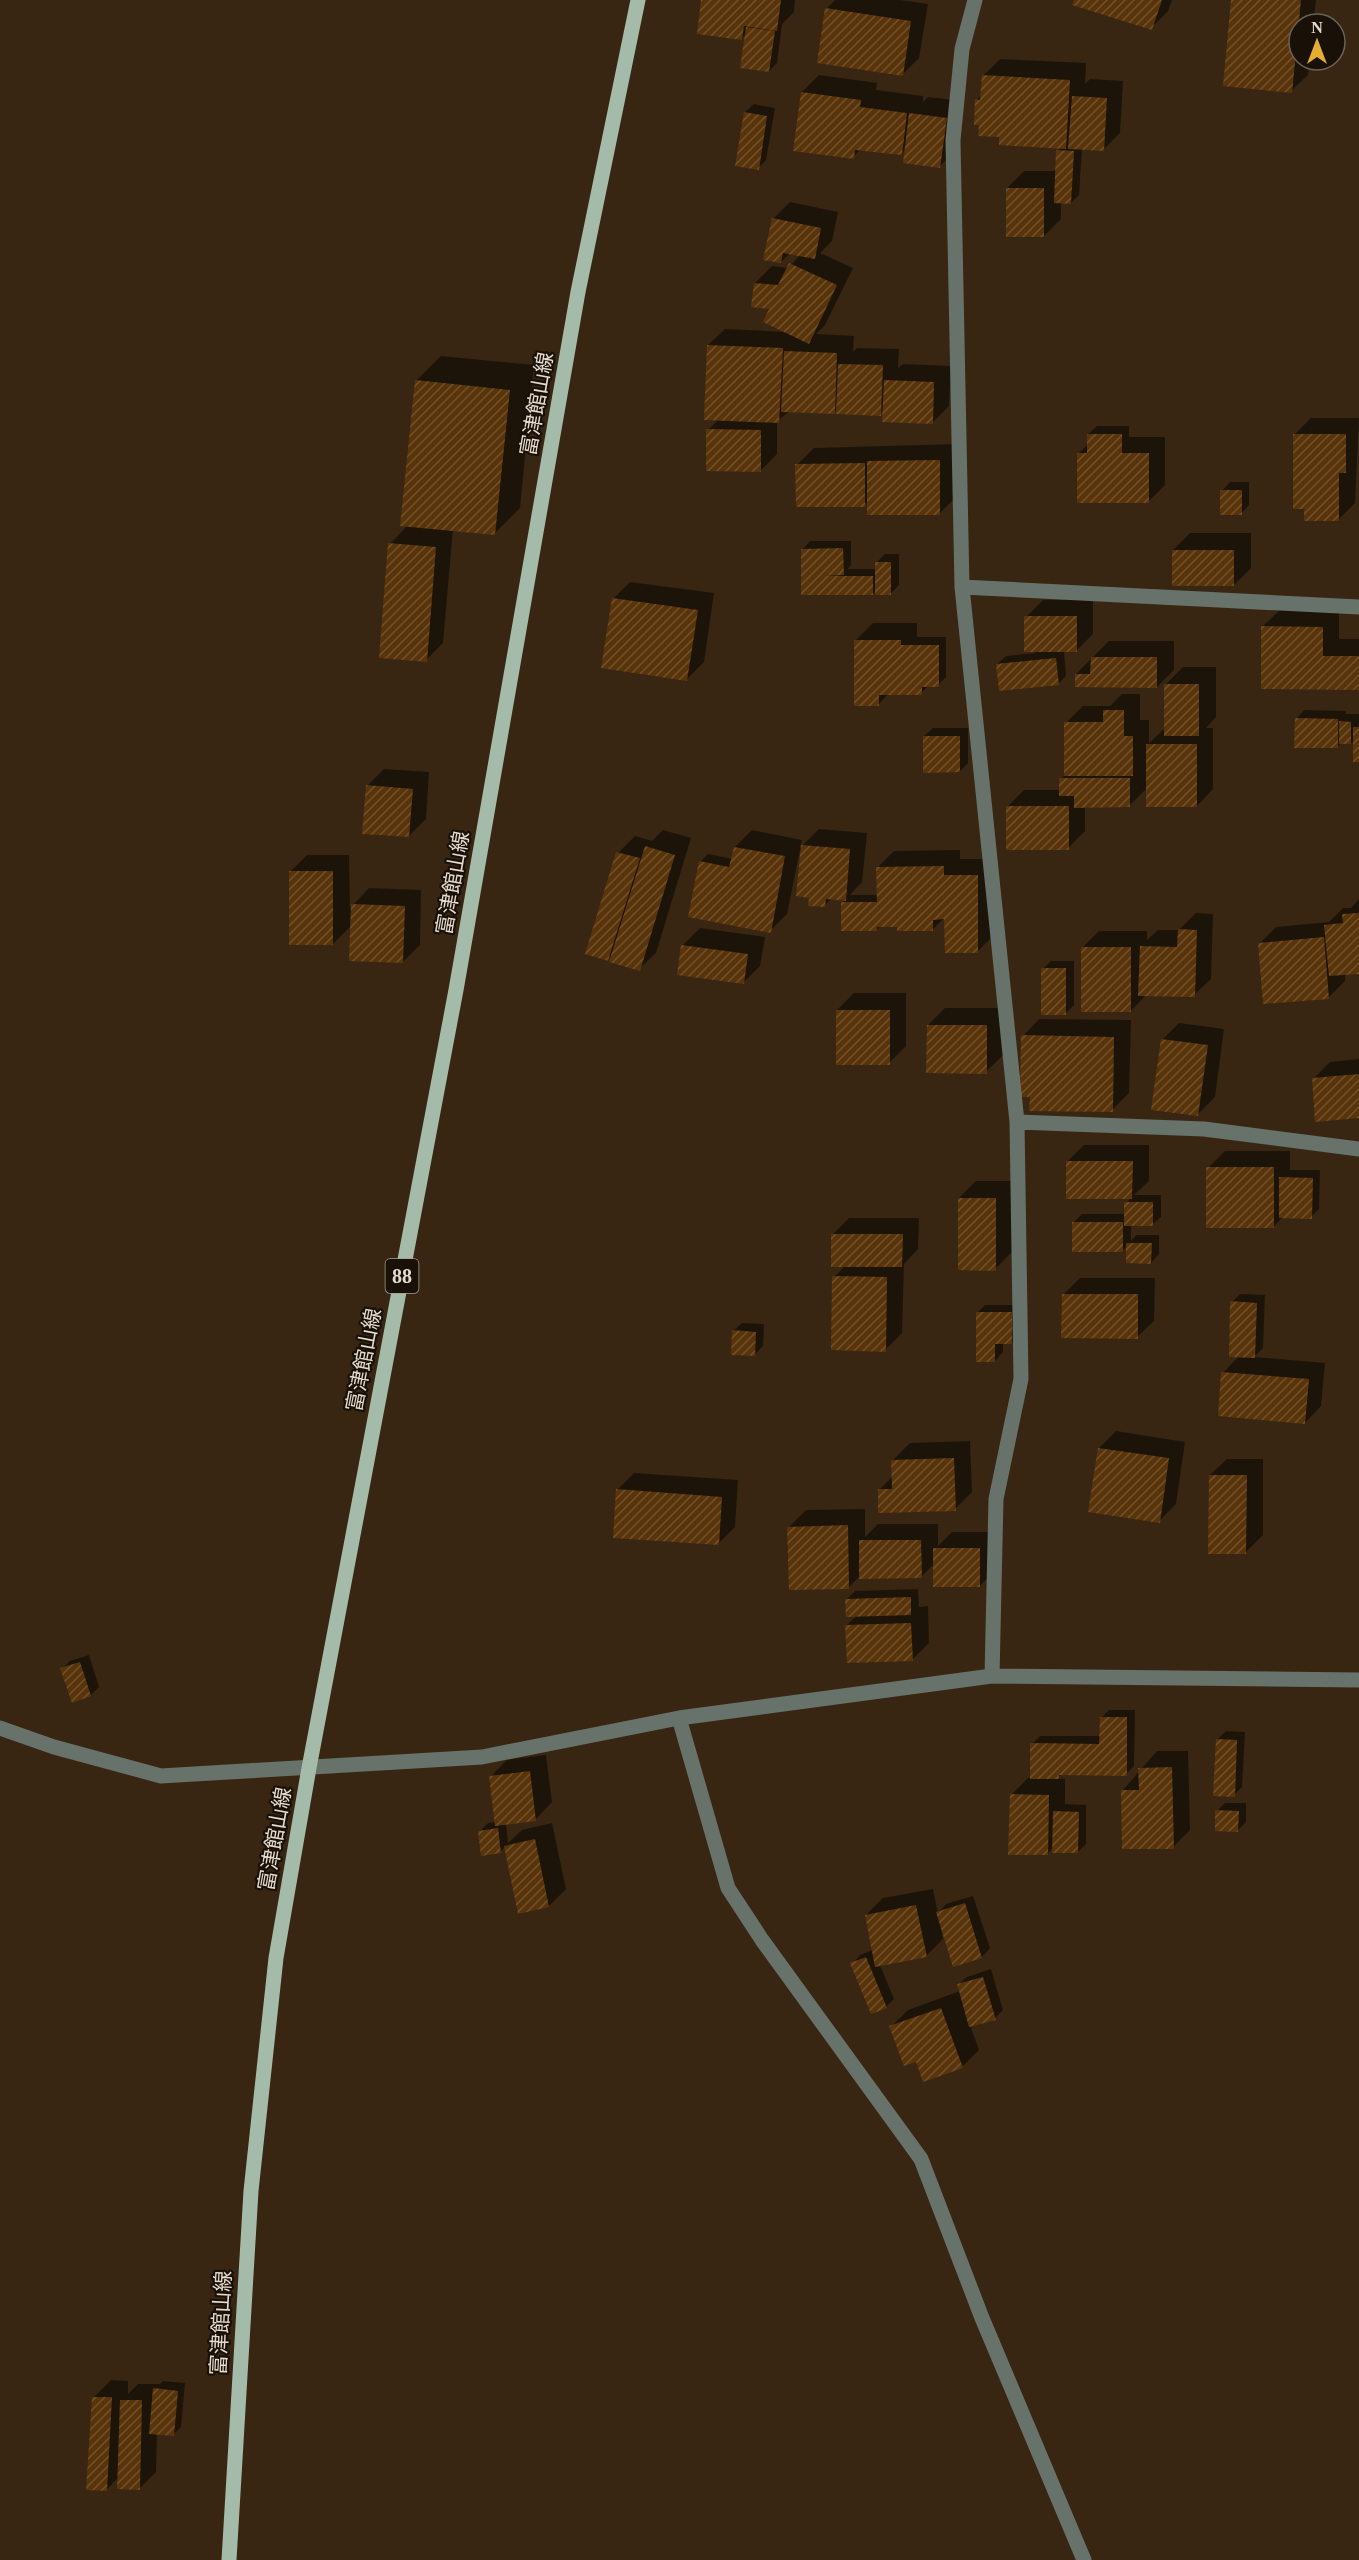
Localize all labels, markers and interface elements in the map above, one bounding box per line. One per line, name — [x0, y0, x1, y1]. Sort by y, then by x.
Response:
north arrow — [1287, 12, 1347, 72]
text: N — [1311, 19, 1323, 36]
street label: 富津館山線 — [516, 350, 558, 458]
street label: 富津館山線 — [432, 829, 474, 937]
road number: 88 — [386, 1259, 418, 1293]
street label: 富津館山線 — [342, 1306, 386, 1414]
street label: 富津館山線 — [254, 1785, 296, 1893]
street label: 富津館山線 — [206, 2270, 236, 2376]

